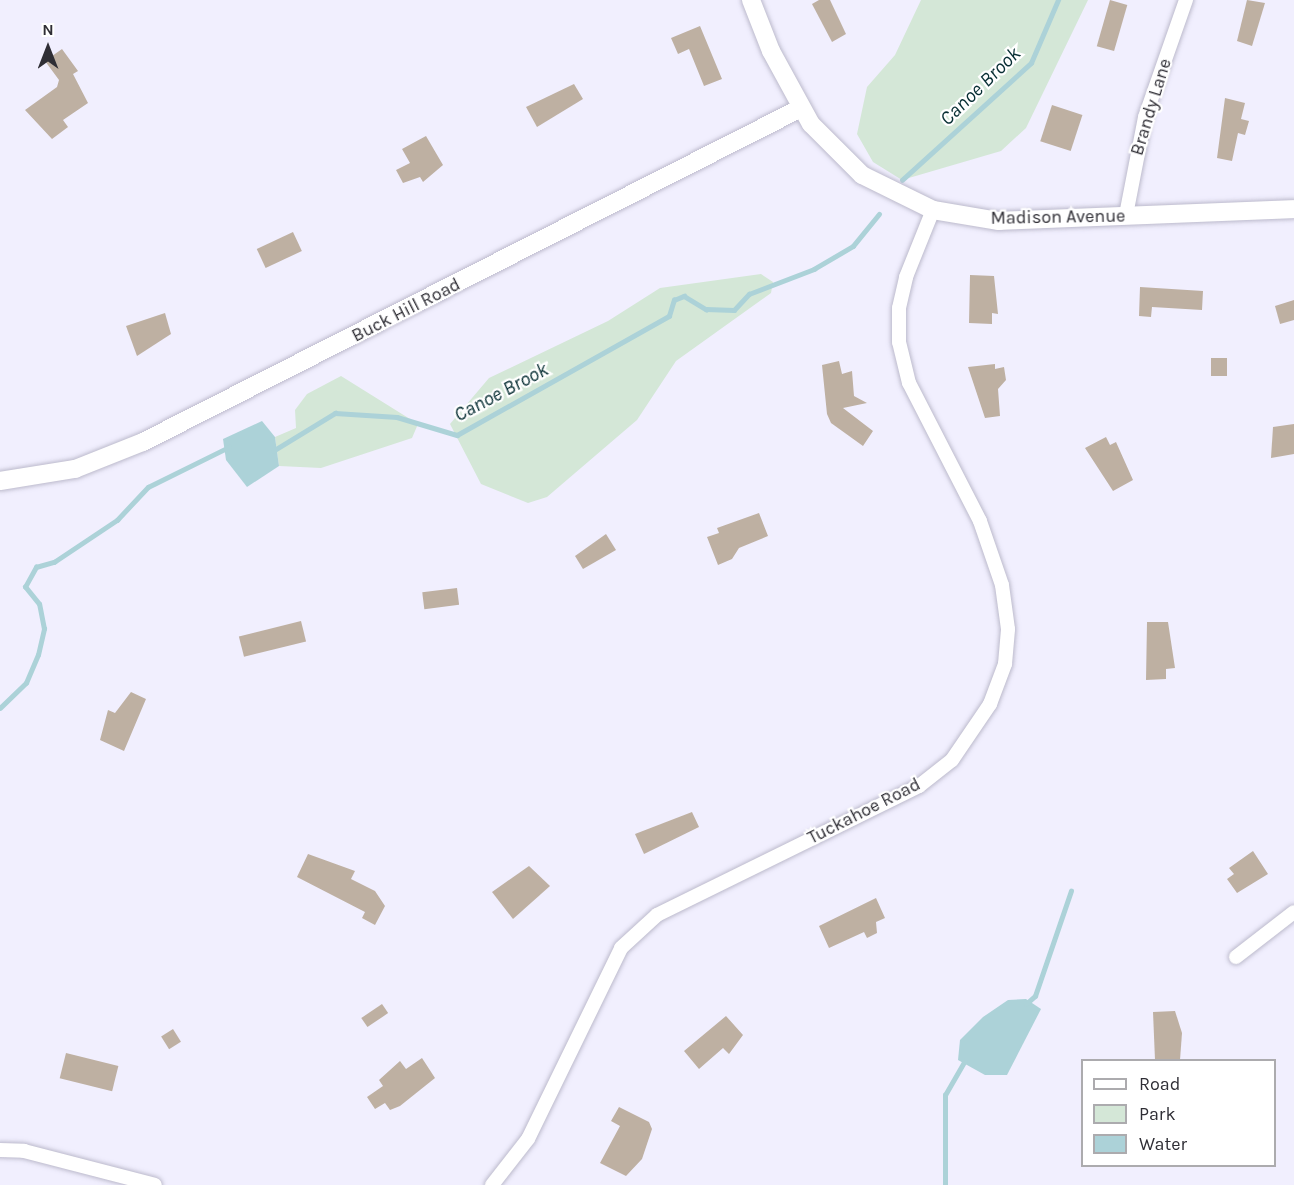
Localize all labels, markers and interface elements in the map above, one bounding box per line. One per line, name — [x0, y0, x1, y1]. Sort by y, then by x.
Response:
north arrow — [18, 18, 78, 78]
text: N — [42, 20, 54, 39]
water label: Canoe Brook — [935, 42, 1025, 130]
street label: Brandy Lane — [1126, 56, 1176, 158]
street label: Madison Avenue — [990, 205, 1126, 229]
street label: Buck Hill Road — [348, 273, 464, 347]
water label: Canoe Brook — [450, 357, 552, 427]
street label: Tuckahoe Road — [804, 773, 924, 849]
legend — [1081, 1059, 1276, 1167]
text: Road — [1139, 1073, 1180, 1095]
text: Park — [1139, 1103, 1176, 1125]
text: Water — [1139, 1133, 1187, 1155]

